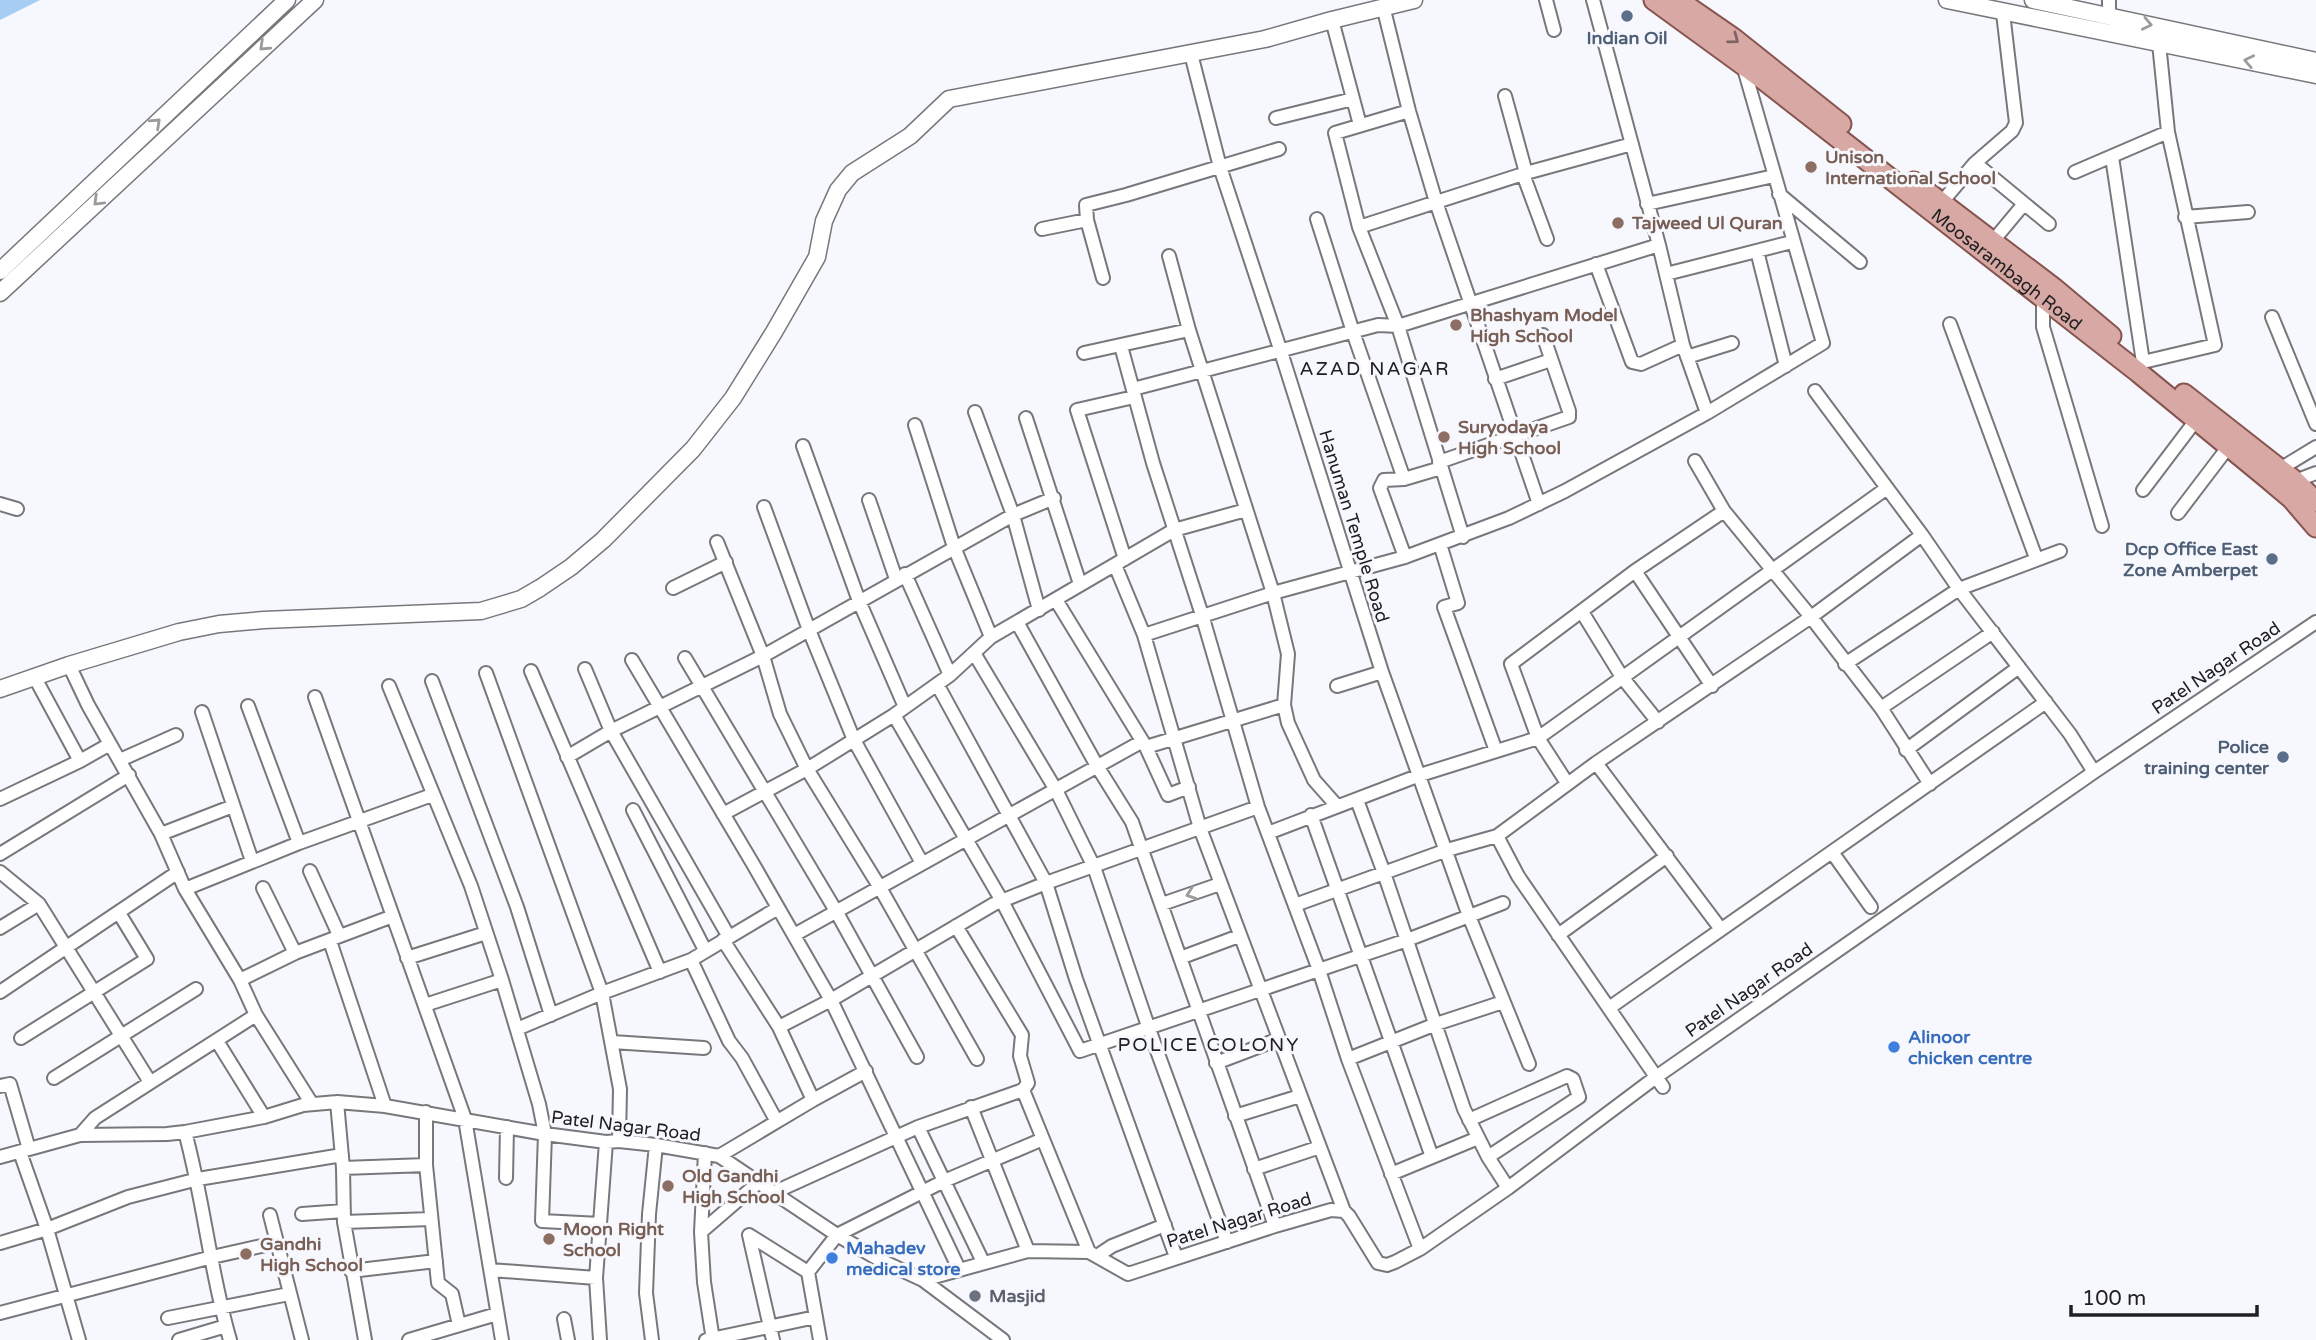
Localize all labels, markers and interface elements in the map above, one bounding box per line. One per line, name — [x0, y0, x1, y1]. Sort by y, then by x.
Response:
marker: Indian Oil — [1619, 8, 1635, 24]
one-way arrow — [2141, 16, 2153, 31]
place label: Indian Oil — [1587, 27, 1667, 49]
one-way arrow — [1726, 31, 1738, 44]
one-way arrow — [259, 37, 272, 50]
one-way arrow — [2243, 55, 2255, 70]
one-way arrow — [148, 118, 161, 131]
place label: Unison International School — [1825, 146, 1996, 189]
marker: Unison International School — [1803, 159, 1819, 175]
one-way arrow — [93, 193, 106, 205]
street label: Moosarambagh Road — [1927, 204, 2086, 335]
place label: Tajweed Ul Quran — [1631, 212, 1783, 234]
marker: Tajweed Ul Quran — [1610, 215, 1626, 231]
place label: Bhashyam Model High School — [1470, 304, 1618, 347]
marker: Bhashyam Model High School — [1448, 317, 1464, 333]
district label: AZAD NAGAR — [1300, 358, 1450, 380]
place label: Suryodaya High School — [1458, 416, 1561, 459]
street label: Hanuman Temple Road — [1314, 427, 1394, 625]
marker: Suryodaya High School — [1436, 429, 1452, 445]
place label: Dcp Office East Zone Amberpet — [2123, 538, 2258, 581]
marker: Dcp Office East Zone Amberpet — [2264, 551, 2280, 567]
street label: Patel Nagar Road — [2147, 617, 2285, 719]
place label: Police training center — [2144, 736, 2270, 779]
marker: Police training center — [2275, 749, 2291, 765]
one-way arrow — [1186, 886, 1198, 900]
street label: Patel Nagar Road — [1681, 938, 1817, 1042]
place label: Alinoor chicken centre — [1908, 1026, 2032, 1069]
district label: POLICE COLONY — [1118, 1034, 1300, 1056]
marker: Alinoor chicken centre — [1886, 1039, 1902, 1055]
street label: Patel Nagar Road — [550, 1106, 702, 1146]
place label: Old Gandhi High School — [682, 1165, 785, 1208]
marker: Old Gandhi High School — [660, 1178, 676, 1194]
street label: Patel Nagar Road — [1164, 1187, 1314, 1253]
place label: Moon Right School — [563, 1218, 664, 1261]
marker: Moon Right School — [541, 1231, 557, 1247]
place label: Gandhi High School — [260, 1233, 363, 1276]
place label: Mahadev medical store — [846, 1237, 961, 1280]
marker: Gandhi High School — [238, 1246, 254, 1262]
marker: Mahadev medical store — [824, 1250, 840, 1266]
scale bar — [2071, 1274, 2256, 1318]
place label: Masjid — [989, 1285, 1046, 1307]
text: 100 m — [2082, 1286, 2146, 1311]
marker: Masjid — [967, 1288, 983, 1304]

